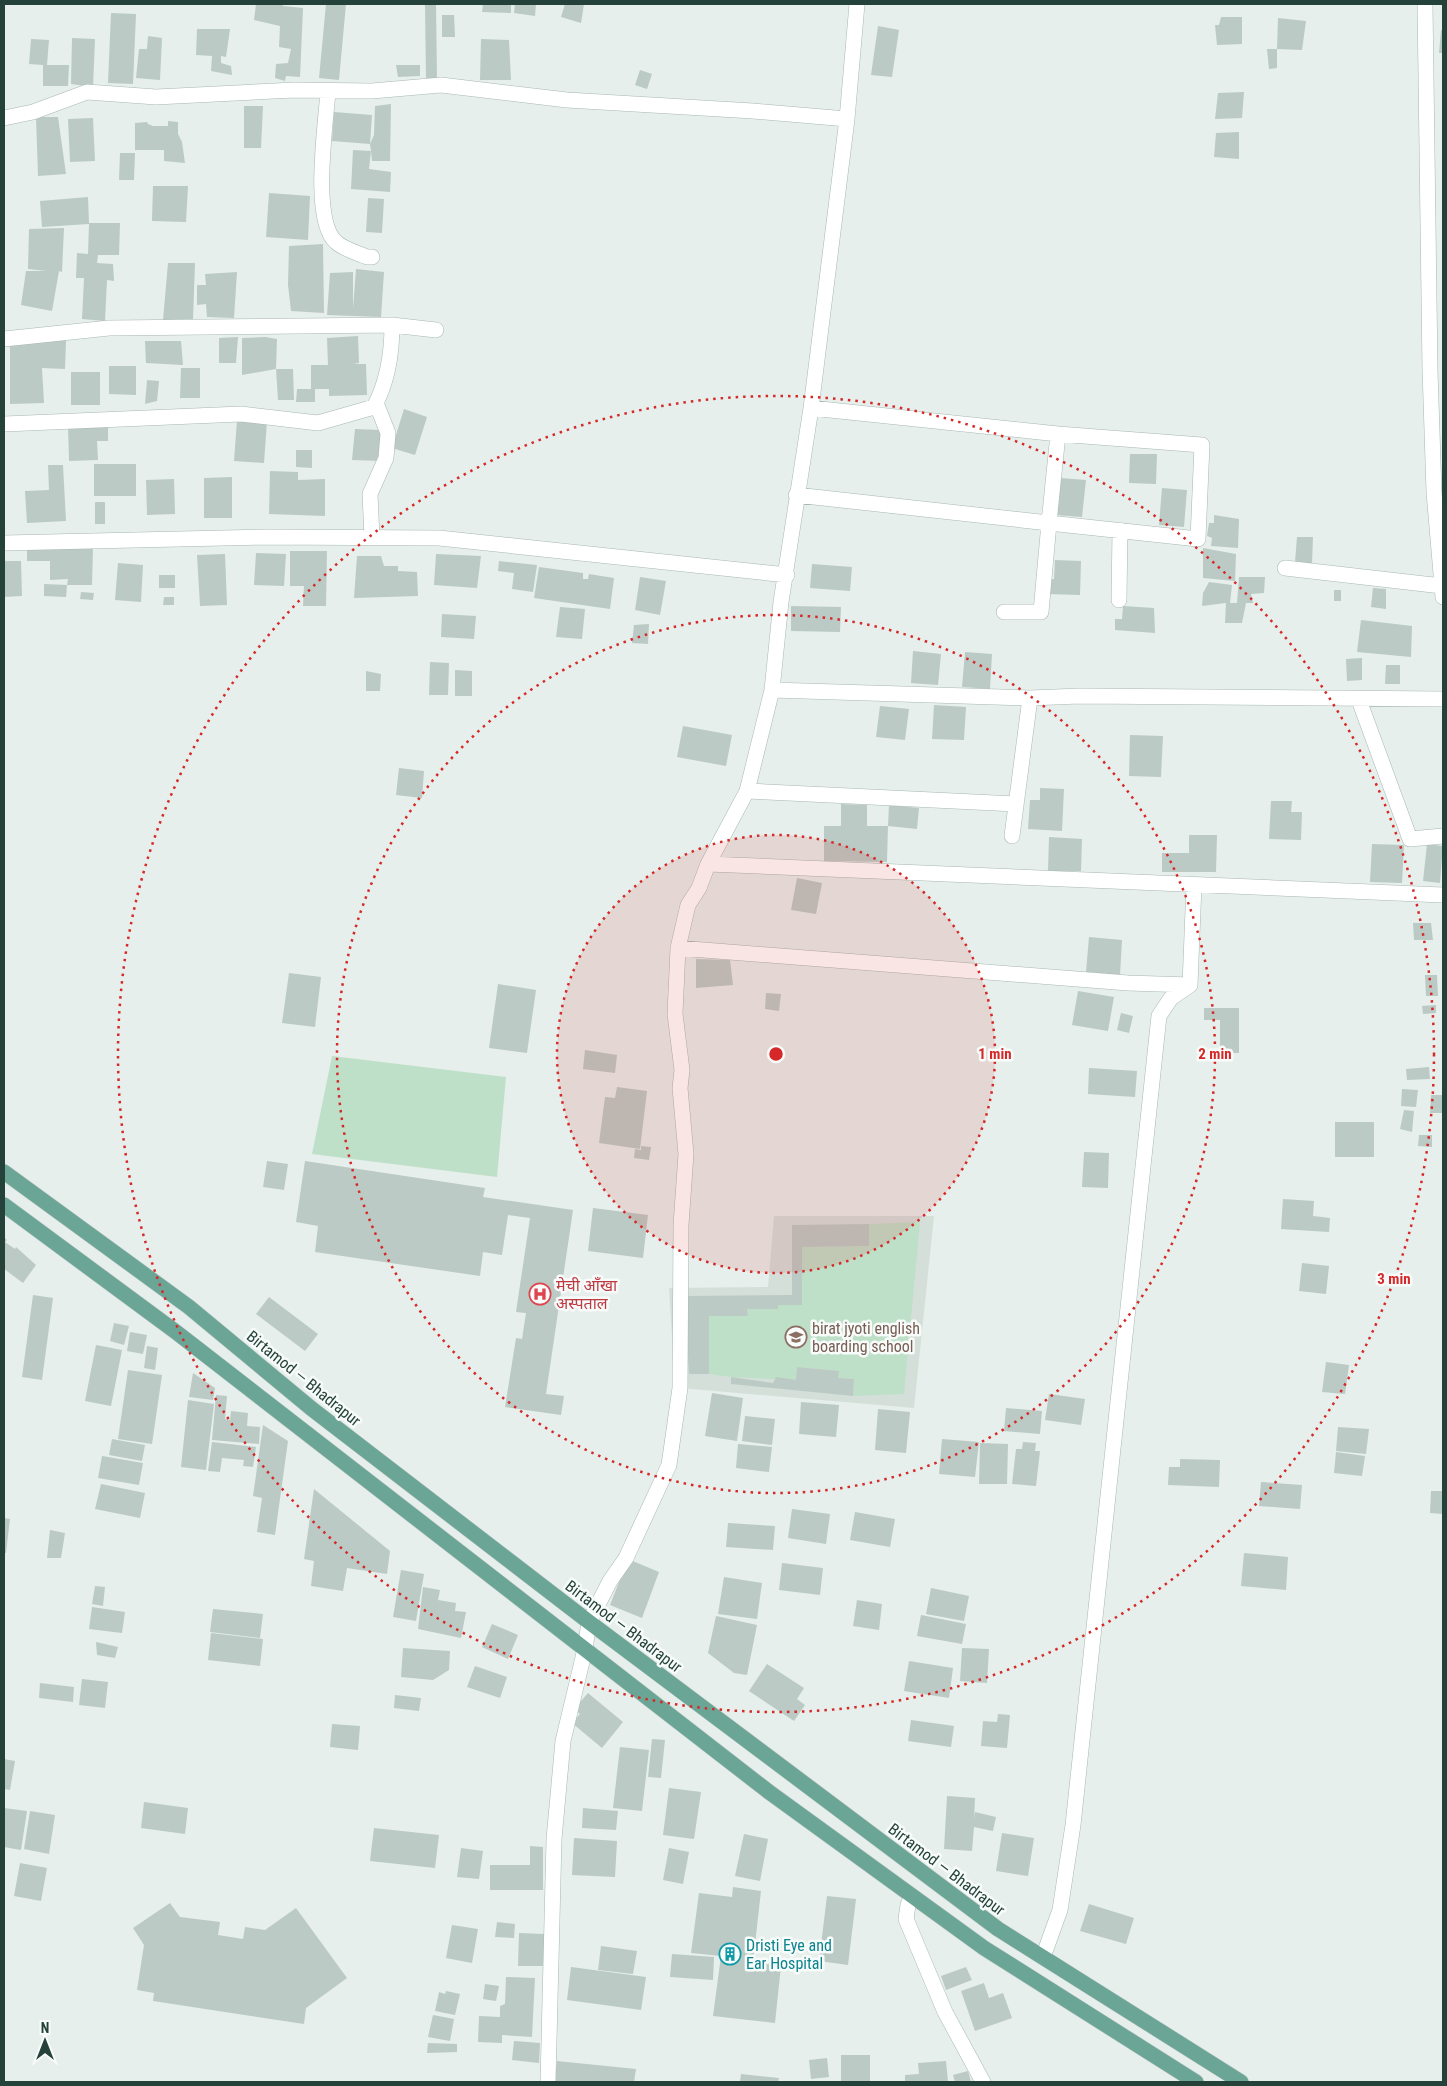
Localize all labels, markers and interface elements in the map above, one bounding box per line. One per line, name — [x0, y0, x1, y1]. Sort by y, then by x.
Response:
centre of rings — [767, 1045, 785, 1063]
text: 1 min — [978, 1045, 1012, 1063]
text: 2 min — [1198, 1045, 1232, 1063]
text: 3 min — [1377, 1270, 1411, 1288]
place label: मेची आँखा अस्पताल — [556, 1276, 618, 1313]
hospital icon: मेची आँखा अस्पताल — [528, 1282, 552, 1306]
place label: birat jyoti english boarding school — [812, 1319, 920, 1356]
school or university icon: birat jyoti english boarding school — [784, 1325, 808, 1349]
street label: Birtamod — Bhadrapur — [243, 1327, 365, 1430]
street label: Birtamod — Bhadrapur — [562, 1576, 686, 1677]
street label: Birtamod — Bhadrapur — [885, 1819, 1009, 1920]
place label: Dristi Eye and Ear Hospital — [746, 1936, 832, 1973]
building icon: Dristi Eye and Ear Hospital — [718, 1942, 742, 1966]
north arrow — [20, 2016, 70, 2066]
text: N — [41, 2020, 49, 2036]

